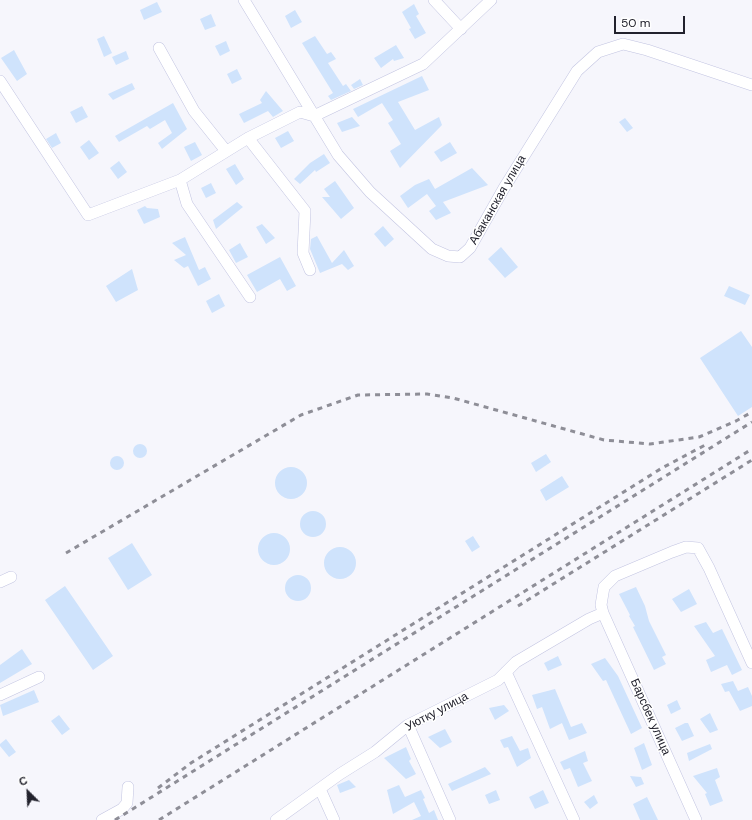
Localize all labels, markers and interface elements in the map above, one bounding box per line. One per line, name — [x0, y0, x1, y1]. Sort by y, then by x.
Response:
scale bar — [616, 8, 687, 34]
text: 50 m — [621, 15, 650, 31]
street label: Абаканская улица — [467, 153, 529, 247]
street label: Барсбек улица — [627, 677, 673, 757]
street label: Уютку улица — [403, 689, 471, 735]
north arrow — [8, 772, 48, 812]
text: С — [17, 773, 30, 789]

